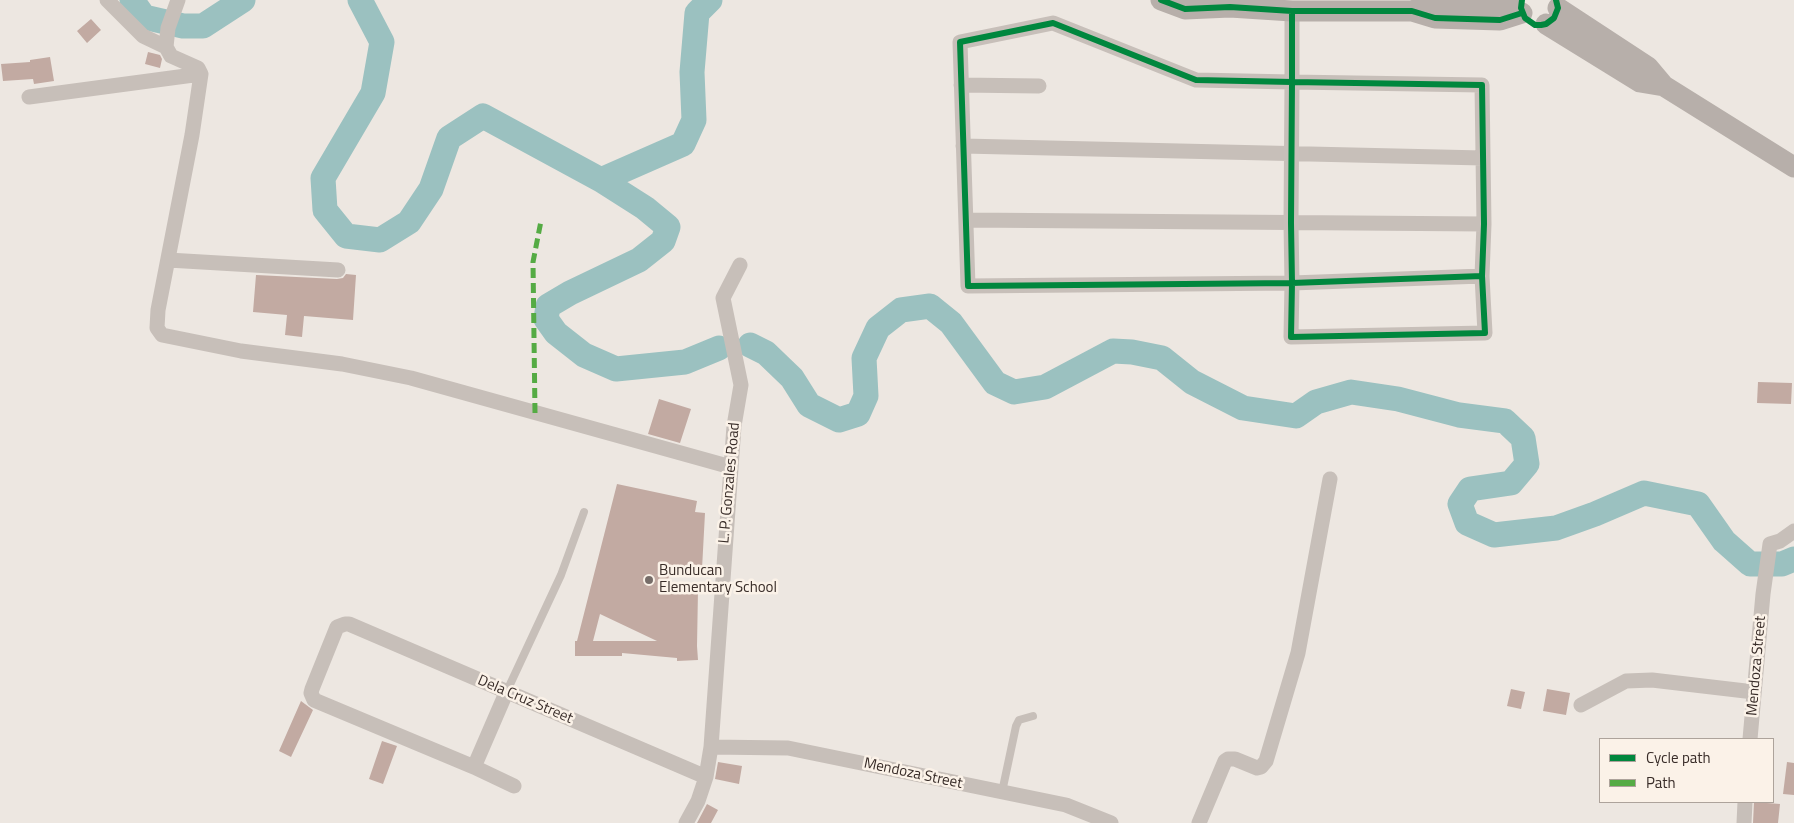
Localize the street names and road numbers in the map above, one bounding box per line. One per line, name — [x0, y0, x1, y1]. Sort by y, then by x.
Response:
street label: L. P. Gonzales Road — [716, 422, 744, 544]
street label: Mendoza Street — [1744, 615, 1770, 717]
street label: Dela Cruz Street — [475, 672, 575, 728]
street label: Mendoza Street — [862, 755, 964, 793]

